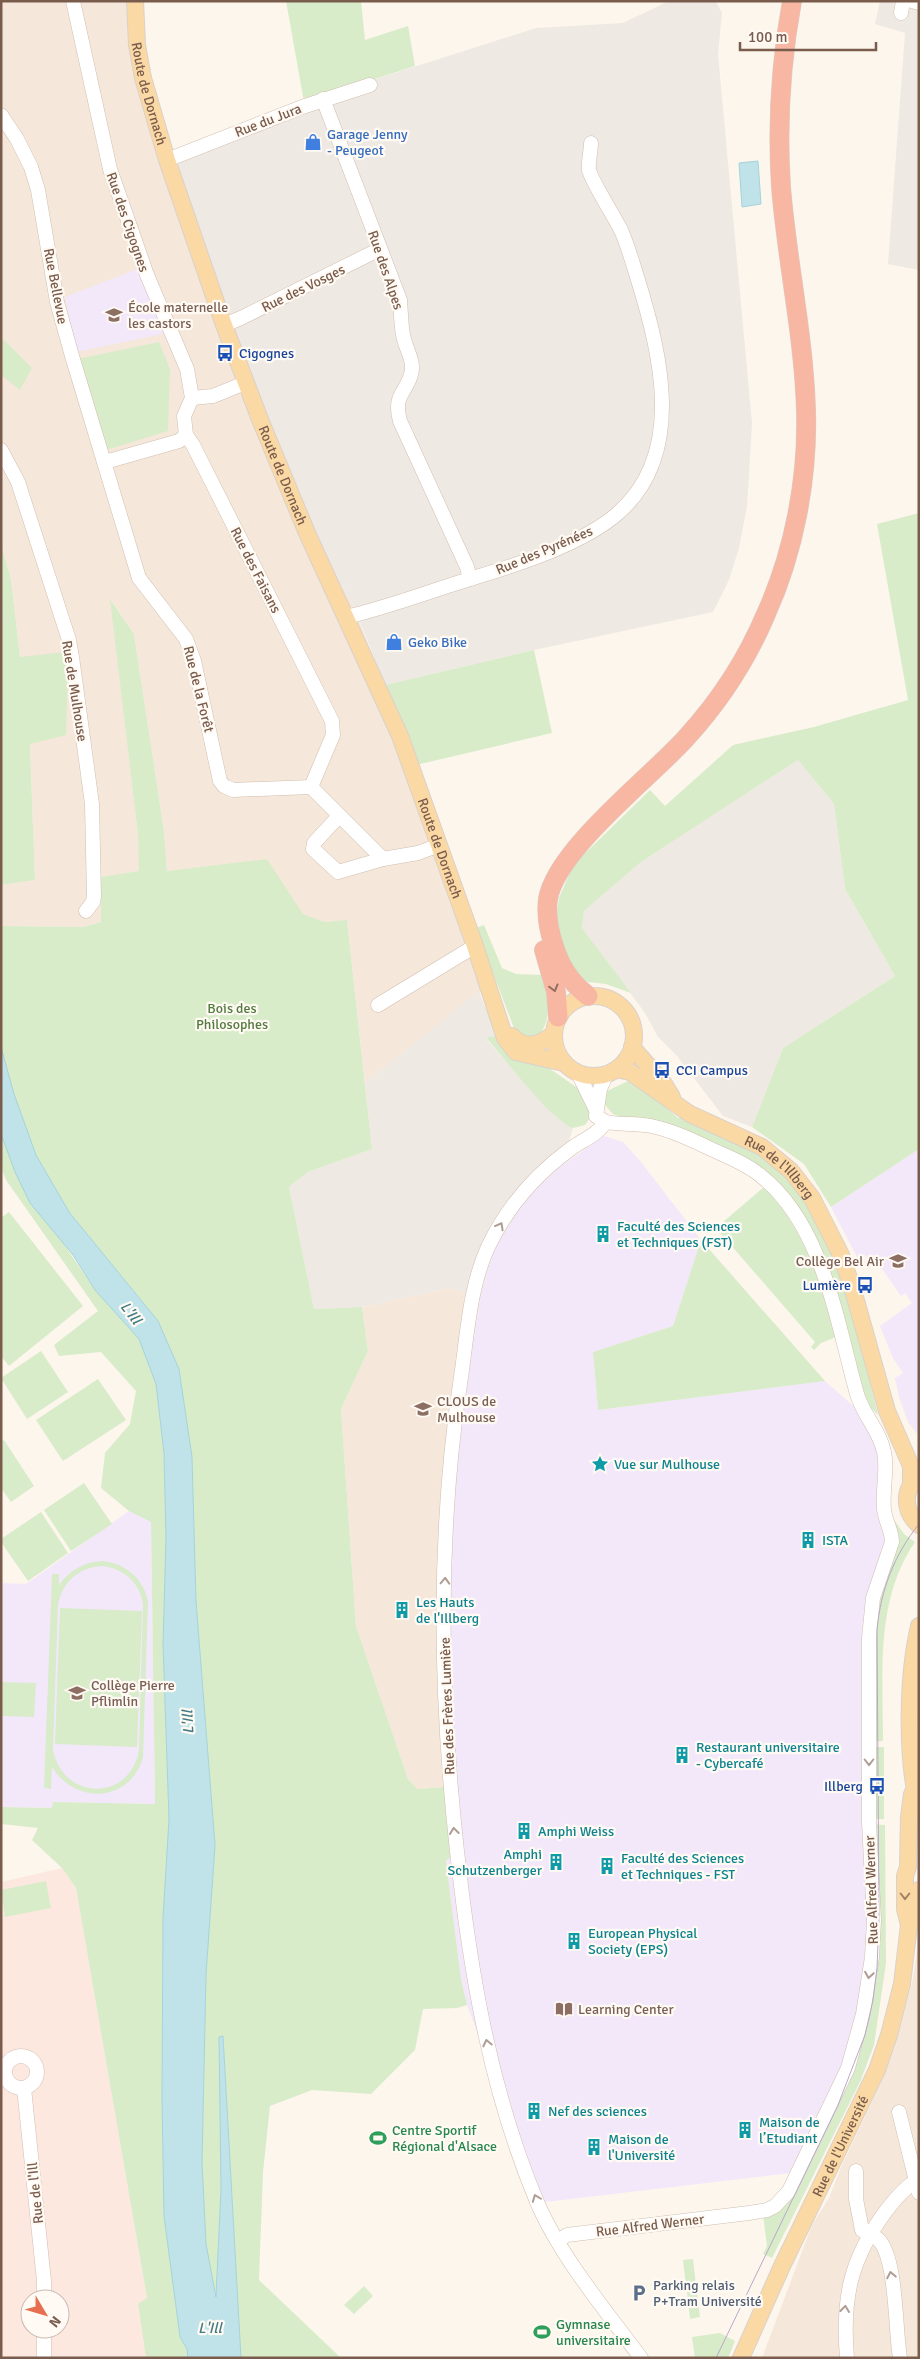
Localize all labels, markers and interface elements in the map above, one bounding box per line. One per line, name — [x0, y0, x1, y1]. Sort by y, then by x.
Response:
scale bar — [740, 20, 876, 52]
text: 100 m — [748, 28, 788, 46]
street label: Route de Dornach — [128, 41, 170, 147]
street label: Rue du Jura — [232, 100, 304, 141]
place label: Garage Jenny - Peugeot — [327, 126, 408, 159]
shop icon: Garage Jenny - Peugeot — [303, 132, 323, 152]
street label: Rue des Cigognes — [102, 170, 153, 274]
street label: Rue des Alpes — [364, 228, 407, 312]
street label: Rue Bellevue — [40, 247, 71, 326]
street label: Rue des Vosges — [259, 261, 348, 316]
place label: École maternelle les castors — [128, 299, 228, 332]
school or university icon: École maternelle les castors — [104, 305, 124, 325]
bus stop icon: Cigognes — [215, 343, 235, 363]
place label: Cigognes — [239, 345, 294, 362]
street label: Route de Dornach — [254, 423, 311, 528]
street label: Rue des Pyrénées — [493, 522, 595, 579]
street label: Rue des Faisans — [227, 524, 285, 616]
shop icon: Geko Bike — [384, 632, 404, 652]
place label: Geko Bike — [408, 634, 467, 651]
street label: Rue de Mulhouse — [58, 639, 91, 743]
street label: Rue de la Forêt — [180, 644, 218, 734]
street label: Route de Dornach — [414, 796, 465, 901]
one-way arrow — [548, 984, 559, 993]
park label: Bois des Philosophes — [196, 1000, 268, 1033]
bus stop icon: CCI Campus — [652, 1060, 672, 1080]
place label: CCI Campus — [676, 1062, 748, 1079]
street label: Rue de l'Illberg — [742, 1132, 818, 1203]
place label: Faculté des Sciences et Techniques (FST) — [617, 1218, 740, 1251]
one-way arrow — [494, 1222, 504, 1231]
building icon: Faculté des Sciences et Techniques (FST) — [593, 1224, 613, 1244]
school or university icon: Collège Bel Air — [888, 1251, 908, 1271]
place label: Collège Bel Air — [796, 1253, 885, 1270]
bus stop icon: Lumière — [855, 1275, 875, 1295]
place label: Lumière — [803, 1277, 851, 1294]
water label: L'Ill — [117, 1298, 146, 1329]
place label: CLOUS de Mulhouse — [437, 1393, 496, 1426]
school or university icon: CLOUS de Mulhouse — [413, 1399, 433, 1419]
place icon: Vue sur Mulhouse — [590, 1454, 610, 1474]
place label: Vue sur Mulhouse — [614, 1456, 720, 1473]
building icon: ISTA — [798, 1530, 818, 1550]
place label: ISTA — [822, 1532, 849, 1549]
one-way arrow — [440, 1577, 451, 1585]
place label: Les Hauts de l'Illberg — [416, 1594, 479, 1627]
building icon: Les Hauts de l'Illberg — [392, 1600, 412, 1620]
street label: Rue des Frères Lumière — [437, 1637, 458, 1775]
place label: Collège Pierre Pflimlin — [91, 1677, 175, 1710]
school or university icon: Collège Pierre Pflimlin — [67, 1683, 87, 1703]
water label: L'Ill — [178, 1708, 198, 1734]
place label: Restaurant universitaire - Cybercafé — [696, 1739, 840, 1772]
building icon: Restaurant universitaire - Cybercafé — [672, 1745, 692, 1765]
one-way arrow — [864, 1758, 874, 1766]
bus stop icon: Illberg — [867, 1776, 887, 1796]
place label: Illberg — [824, 1778, 863, 1795]
building icon: Amphi Weiss — [514, 1821, 534, 1841]
place label: Amphi Weiss — [538, 1823, 614, 1840]
one-way arrow — [449, 1826, 460, 1834]
street label: Rue Alfred Werner — [861, 1834, 882, 1945]
place label: Amphi Schutzenberger — [448, 1846, 543, 1879]
place label: Faculté des Sciences et Techniques - FST — [621, 1850, 744, 1883]
building icon: Amphi Schutzenberger — [546, 1852, 566, 1872]
building icon: Faculté des Sciences et Techniques - FST — [597, 1856, 617, 1876]
one-way arrow — [900, 1892, 910, 1900]
place label: European Physical Society (EPS) — [588, 1925, 697, 1958]
building icon: European Physical Society (EPS) — [564, 1931, 584, 1951]
one-way arrow — [865, 1971, 875, 1980]
library icon: Learning Center — [554, 1999, 574, 2019]
place label: Learning Center — [578, 2001, 675, 2018]
one-way arrow — [482, 2039, 493, 2048]
street label: Rue de l'Université — [809, 2093, 872, 2200]
building icon: Nef des sciences — [524, 2101, 544, 2121]
place label: Nef des sciences — [548, 2103, 647, 2120]
place label: Maison de l’Etudiant — [759, 2114, 820, 2147]
building icon: Maison de l’Etudiant — [735, 2120, 755, 2140]
place label: Centre Sportif Régional d'Alsace — [392, 2122, 497, 2155]
sports icon: Centre Sportif Régional d'Alsace — [368, 2128, 388, 2148]
place label: Maison de l'Université — [608, 2131, 675, 2164]
building icon: Maison de l'Université — [584, 2137, 604, 2157]
street label: Rue de l'Ill — [24, 2161, 47, 2225]
one-way arrow — [531, 2194, 542, 2203]
street label: Rue Alfred Werner — [595, 2210, 706, 2241]
one-way arrow — [887, 2270, 897, 2279]
place label: Parking relais P+Tram Université — [653, 2277, 762, 2310]
parking icon: Parking relais P+Tram Université — [629, 2283, 649, 2303]
north arrow — [20, 2289, 70, 2339]
one-way arrow — [839, 2305, 850, 2313]
text: N — [45, 2313, 65, 2331]
place label: Gymnase universitaire — [556, 2316, 631, 2349]
water label: L'Ill — [198, 2319, 224, 2337]
sports icon: Gymnase universitaire — [532, 2322, 552, 2342]

